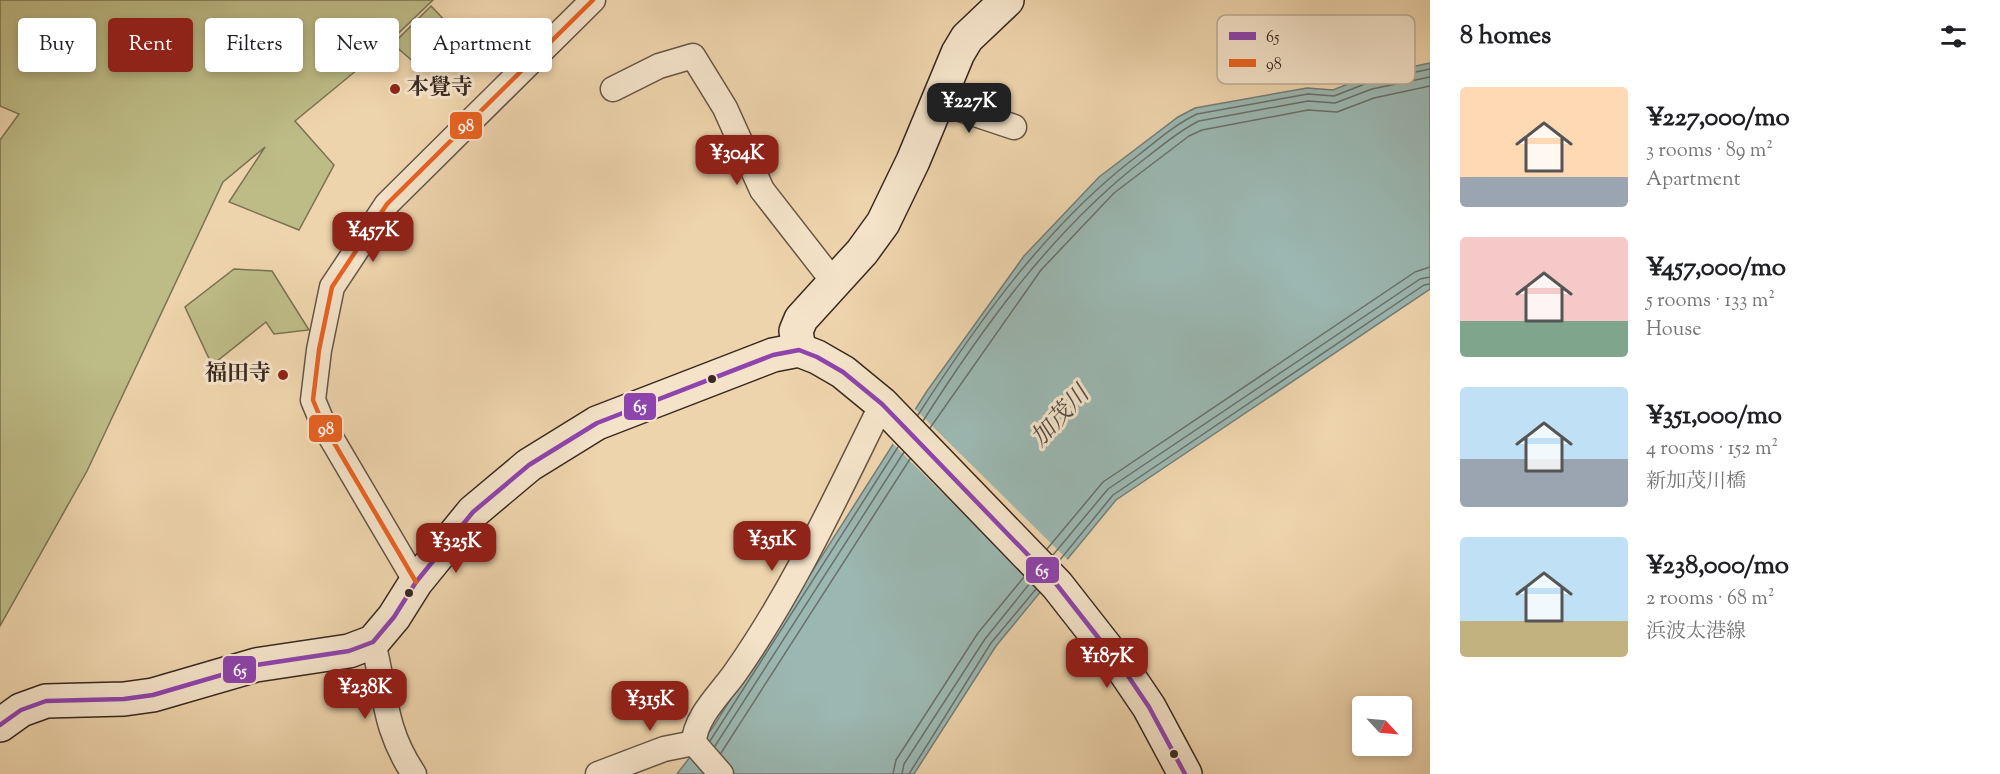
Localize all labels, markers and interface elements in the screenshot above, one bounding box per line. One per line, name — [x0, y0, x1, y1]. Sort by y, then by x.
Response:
legend — [1217, 15, 1415, 84]
chip: Buy — [18, 18, 96, 72]
chip: Rent — [108, 18, 193, 72]
chip: Filters — [205, 18, 303, 72]
chip: New — [315, 18, 399, 72]
chip: Apartment — [411, 18, 552, 72]
text: 8 homes — [1460, 18, 1551, 55]
icon: filters — [1937, 20, 1970, 53]
text: 65 — [1266, 27, 1280, 50]
text: 98 — [1266, 54, 1282, 77]
place label: 本覺寺 — [407, 73, 473, 105]
marker: 本覺寺 — [388, 82, 402, 96]
pin: ¥227K — [927, 83, 1011, 134]
text: ¥227K — [941, 88, 997, 117]
text: ¥227,000/mo — [1646, 100, 1790, 137]
line badge: 98 — [449, 111, 483, 140]
icon: home — [1508, 111, 1580, 183]
text: 98 — [458, 116, 474, 139]
pin: ¥304K — [695, 135, 779, 186]
text: 3 rooms · 89 m² — [1646, 137, 1773, 166]
text: ¥304K — [710, 140, 764, 169]
text: Apartment — [1646, 166, 1741, 195]
pin: ¥457K — [331, 212, 415, 263]
text: ¥457K — [346, 217, 400, 246]
text: ¥457,000/mo — [1646, 250, 1786, 287]
icon: home — [1508, 261, 1580, 333]
text: 5 rooms · 133 m² — [1646, 287, 1775, 316]
text: House — [1646, 316, 1701, 345]
place label: 福田寺 — [205, 359, 271, 391]
marker: 福田寺 — [276, 368, 290, 382]
unlabelled marker — [706, 373, 718, 385]
water label: 加茂川 — [1024, 377, 1100, 455]
line badge: 65 — [623, 392, 657, 421]
text: 65 — [633, 397, 647, 420]
text: ¥351,000/mo — [1646, 398, 1782, 435]
icon: home — [1508, 411, 1580, 483]
line badge: 98 — [308, 414, 343, 443]
text: 98 — [318, 419, 334, 442]
text: 4 rooms · 152 m² — [1646, 435, 1778, 464]
text: 新加茂川橋 — [1646, 468, 1746, 497]
pin: ¥351K — [730, 521, 814, 572]
pin: ¥325K — [414, 523, 498, 574]
text: ¥351K — [747, 526, 797, 555]
text: ¥325K — [430, 528, 482, 557]
text: ¥238,000/mo — [1646, 548, 1789, 585]
line badge: 65 — [1025, 556, 1060, 584]
text: 65 — [1035, 561, 1049, 584]
icon: home — [1508, 561, 1580, 633]
text: 2 rooms · 68 m² — [1646, 585, 1774, 614]
unlabelled marker — [403, 587, 415, 599]
text: 浜波太港線 — [1646, 618, 1746, 647]
pin: ¥187K — [1065, 638, 1149, 689]
text: ¥187K — [1080, 643, 1134, 672]
line badge: 65 — [222, 655, 257, 684]
text: 65 — [233, 661, 247, 684]
pin: ¥238K — [323, 669, 407, 720]
text: ¥238K — [338, 674, 392, 703]
pin: ¥315K — [608, 681, 692, 732]
text: ¥315K — [625, 686, 675, 715]
north arrow — [1352, 696, 1412, 756]
map controls — [1352, 696, 1412, 756]
unlabelled marker — [1168, 748, 1180, 760]

